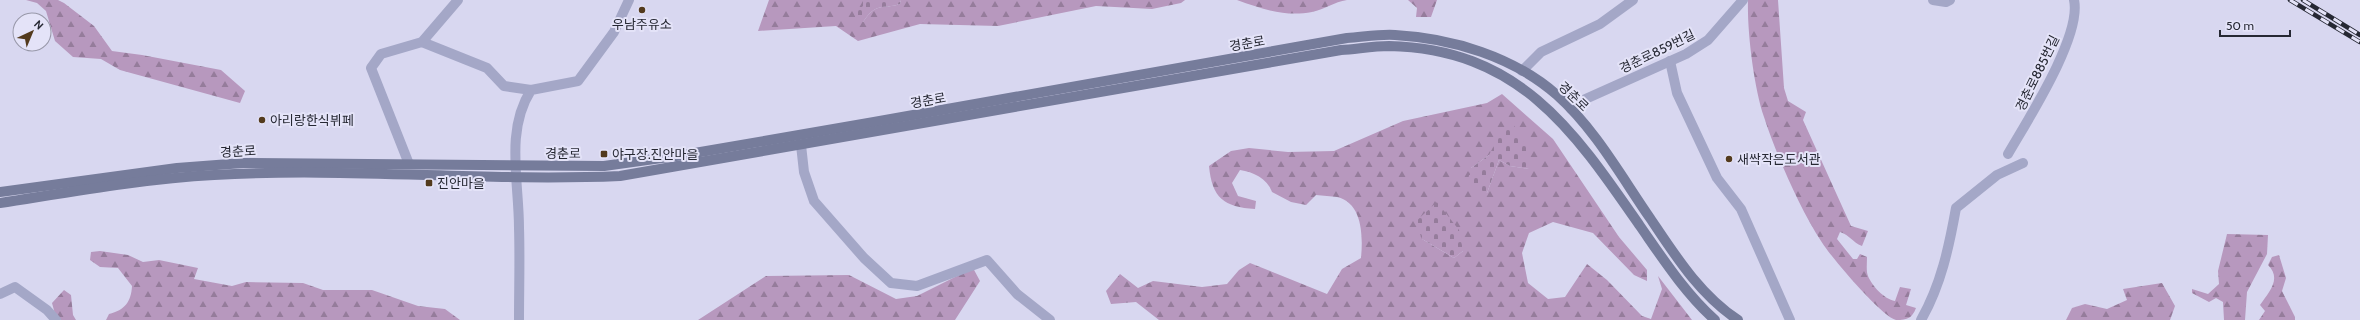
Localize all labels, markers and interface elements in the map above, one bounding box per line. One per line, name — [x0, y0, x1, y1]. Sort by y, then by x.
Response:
marker: 우남주유소 — [637, 5, 647, 15]
north arrow — [12, 12, 52, 52]
scale bar — [2220, 12, 2290, 38]
place label: 우남주유소 — [612, 16, 672, 32]
text: N — [31, 17, 47, 33]
text: 50 m — [2226, 18, 2254, 33]
street label: 경춘로859번길 — [1617, 26, 1697, 76]
street label: 경춘로 — [1228, 32, 1266, 54]
street label: 경춘로885번길 — [2012, 32, 2062, 114]
street label: 경춘로 — [1556, 78, 1592, 114]
street label: 경춘로 — [909, 89, 947, 111]
place label: 아리랑한식뷔페 — [270, 112, 354, 128]
marker: 아리랑한식뷔페 — [257, 115, 267, 125]
street label: 경춘로 — [220, 142, 256, 160]
street label: 경춘로 — [545, 145, 581, 161]
place label: 야구장.진안마을 — [612, 146, 698, 162]
marker: 야구장.진안마을 — [599, 149, 609, 159]
place label: 새싹작은도서관 — [1737, 151, 1821, 167]
marker: 새싹작은도서관 — [1724, 154, 1734, 164]
place label: 진안마을 — [437, 175, 485, 191]
marker: 진안마을 — [424, 178, 434, 188]

